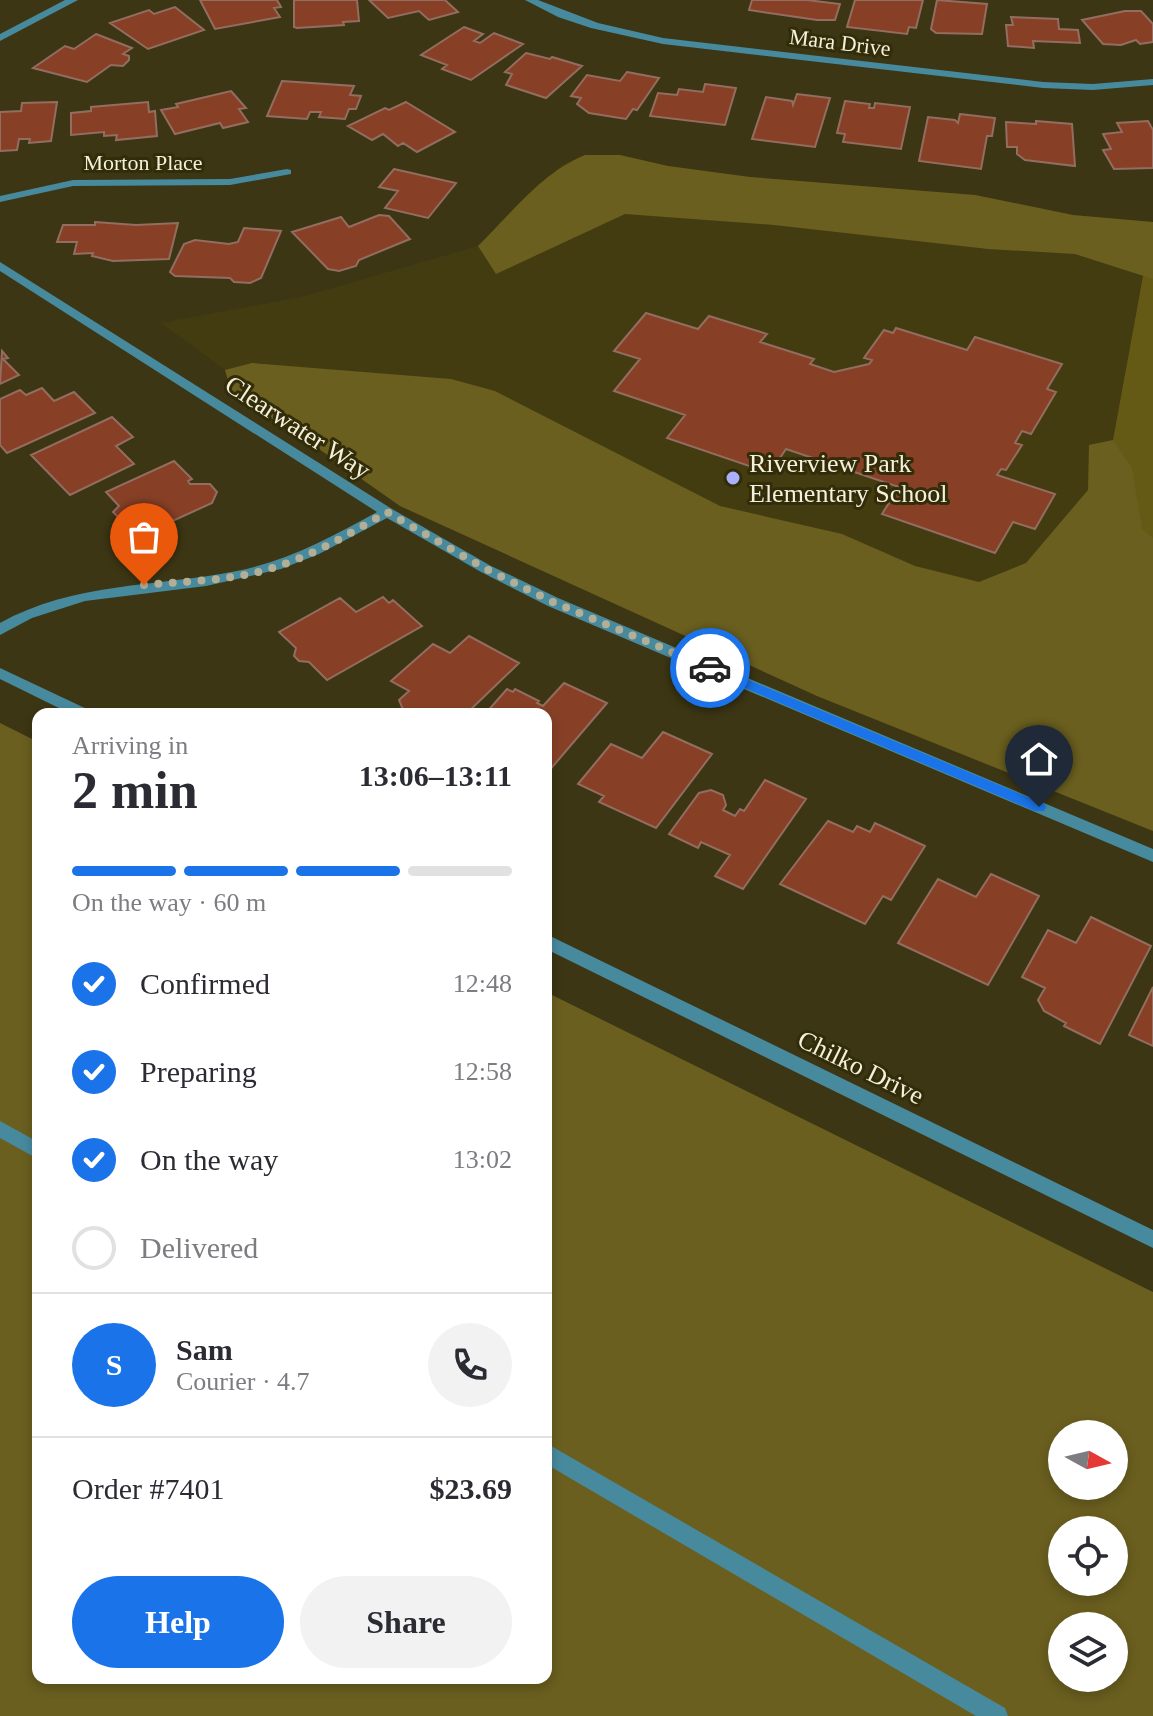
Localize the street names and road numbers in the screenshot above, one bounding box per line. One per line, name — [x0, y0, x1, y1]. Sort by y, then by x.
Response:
street label: Mara Drive — [788, 24, 892, 61]
street label: Morton Place — [83, 150, 203, 175]
street label: Clearwater Way — [220, 370, 376, 485]
street label: Chilko Drive — [793, 1024, 928, 1110]

